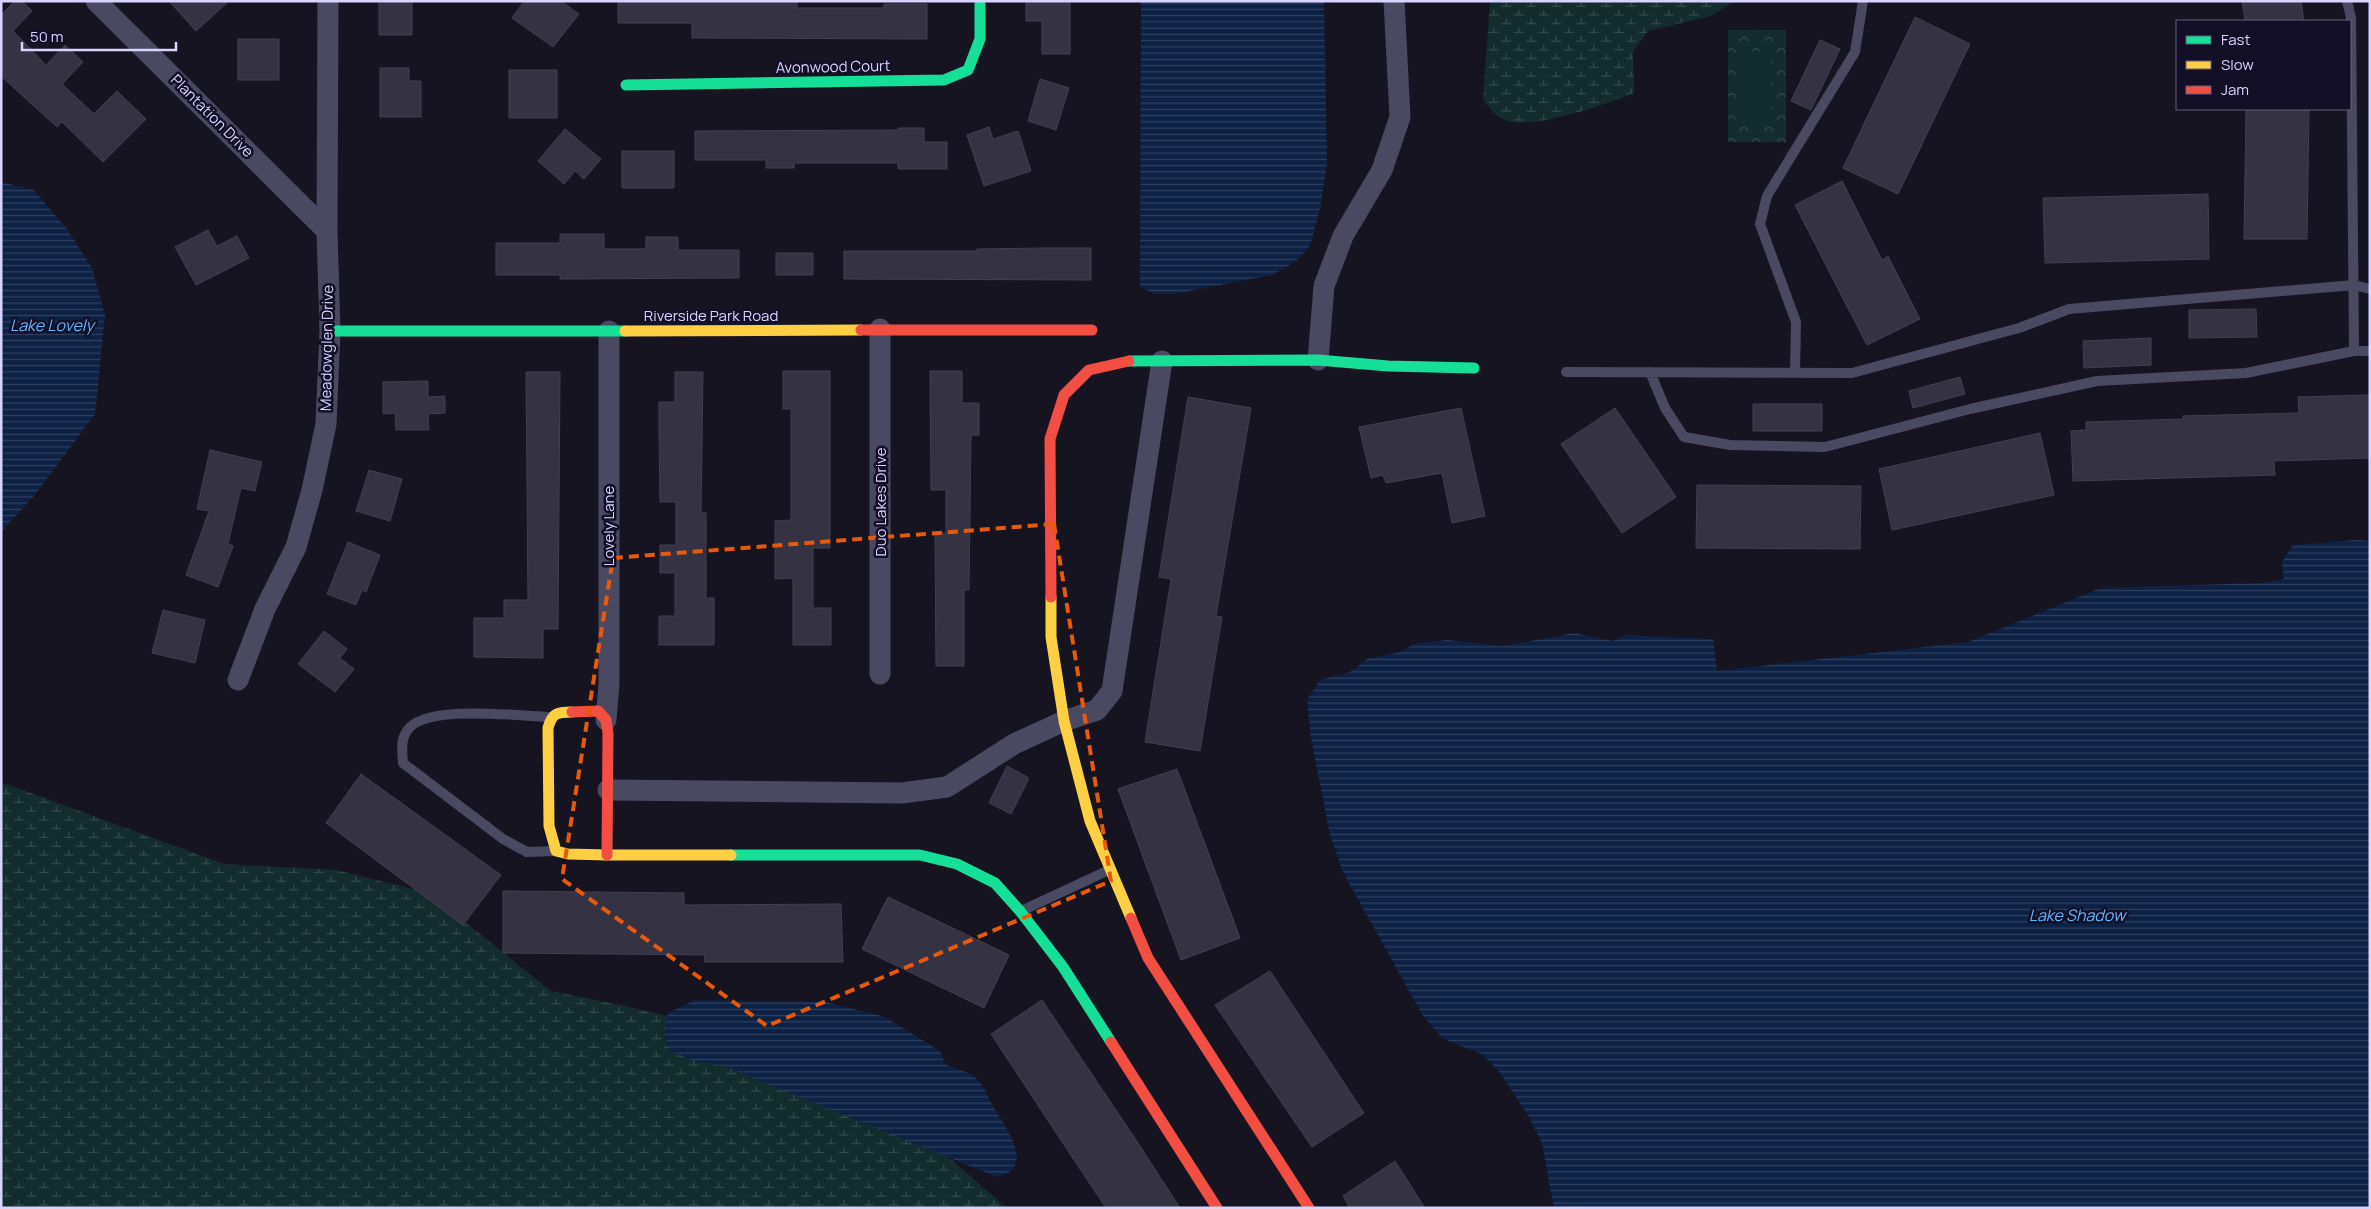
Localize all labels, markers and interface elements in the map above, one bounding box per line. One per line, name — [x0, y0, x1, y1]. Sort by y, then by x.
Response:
scale bar — [22, 20, 176, 52]
legend — [2176, 20, 2351, 110]
text: 50 m — [30, 26, 64, 47]
text: Fast — [2221, 29, 2250, 50]
text: Slow — [2221, 54, 2254, 75]
street label: Avonwood Court — [775, 55, 891, 78]
street label: Plantation Drive — [166, 70, 259, 162]
text: Jam — [2221, 79, 2249, 100]
street label: Meadowglen Drive — [315, 285, 338, 411]
street label: Riverside Park Road — [644, 305, 778, 326]
water label: Lake Lovely — [10, 314, 97, 336]
street label: Duo Lakes Drive — [870, 447, 891, 556]
street label: Lovely Lane — [598, 486, 619, 566]
water label: Lake Shadow — [2029, 904, 2128, 926]

